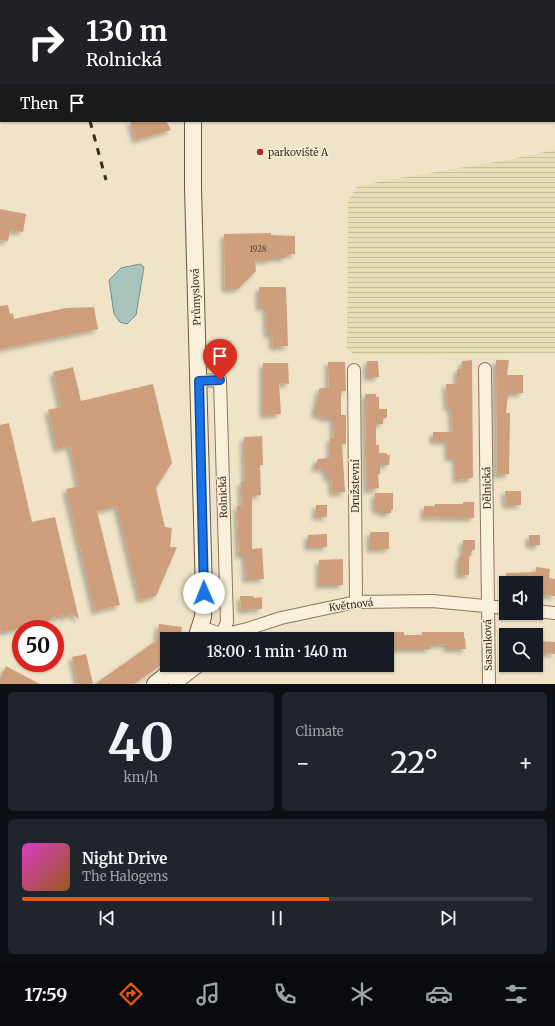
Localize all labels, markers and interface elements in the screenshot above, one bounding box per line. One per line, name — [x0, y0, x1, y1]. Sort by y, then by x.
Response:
text: 130 m — [86, 13, 168, 49]
icon: right — [20, 16, 72, 68]
text: Rolnická — [86, 48, 162, 71]
icon: arrive — [66, 92, 88, 114]
text: Then — [20, 94, 58, 113]
place label: parkoviště A — [268, 146, 329, 159]
marker: parkoviště A — [255, 147, 265, 157]
house number: 1928 — [249, 244, 267, 254]
street label: Průmyslová — [188, 268, 203, 326]
pin — [203, 339, 237, 380]
icon: arrive — [209, 345, 231, 367]
street label: Družstevní — [349, 459, 362, 513]
street label: Dělnická — [480, 466, 494, 509]
street label: Rolnická — [216, 475, 230, 518]
position arrow — [183, 572, 225, 614]
map controls — [499, 576, 543, 672]
button: sound — [499, 576, 543, 620]
street label: Květnová — [328, 596, 375, 614]
street label: Sasanková — [481, 619, 495, 671]
speed limit sign: 50 — [12, 620, 64, 672]
button: search — [499, 628, 543, 672]
text: 18:00 · 1 min · 140 m — [207, 642, 347, 661]
text: 40 — [107, 710, 174, 775]
text: Climate — [296, 723, 344, 740]
text: 22° — [390, 743, 438, 781]
text: − — [296, 749, 310, 777]
text: + — [518, 749, 533, 777]
text: km/h — [124, 769, 158, 786]
text: Night Drive — [82, 849, 167, 868]
text: The Halogens — [82, 868, 168, 885]
icon: previous — [96, 907, 118, 929]
icon: pause — [266, 907, 288, 929]
icon: next — [437, 907, 459, 929]
icon: directions — [117, 980, 145, 1008]
icon: music — [194, 980, 222, 1008]
icon: phone — [271, 980, 299, 1008]
icon: climate — [348, 980, 376, 1008]
icon: car — [425, 980, 453, 1008]
icon: filters — [502, 980, 530, 1008]
text: 17:59 — [25, 983, 67, 1006]

